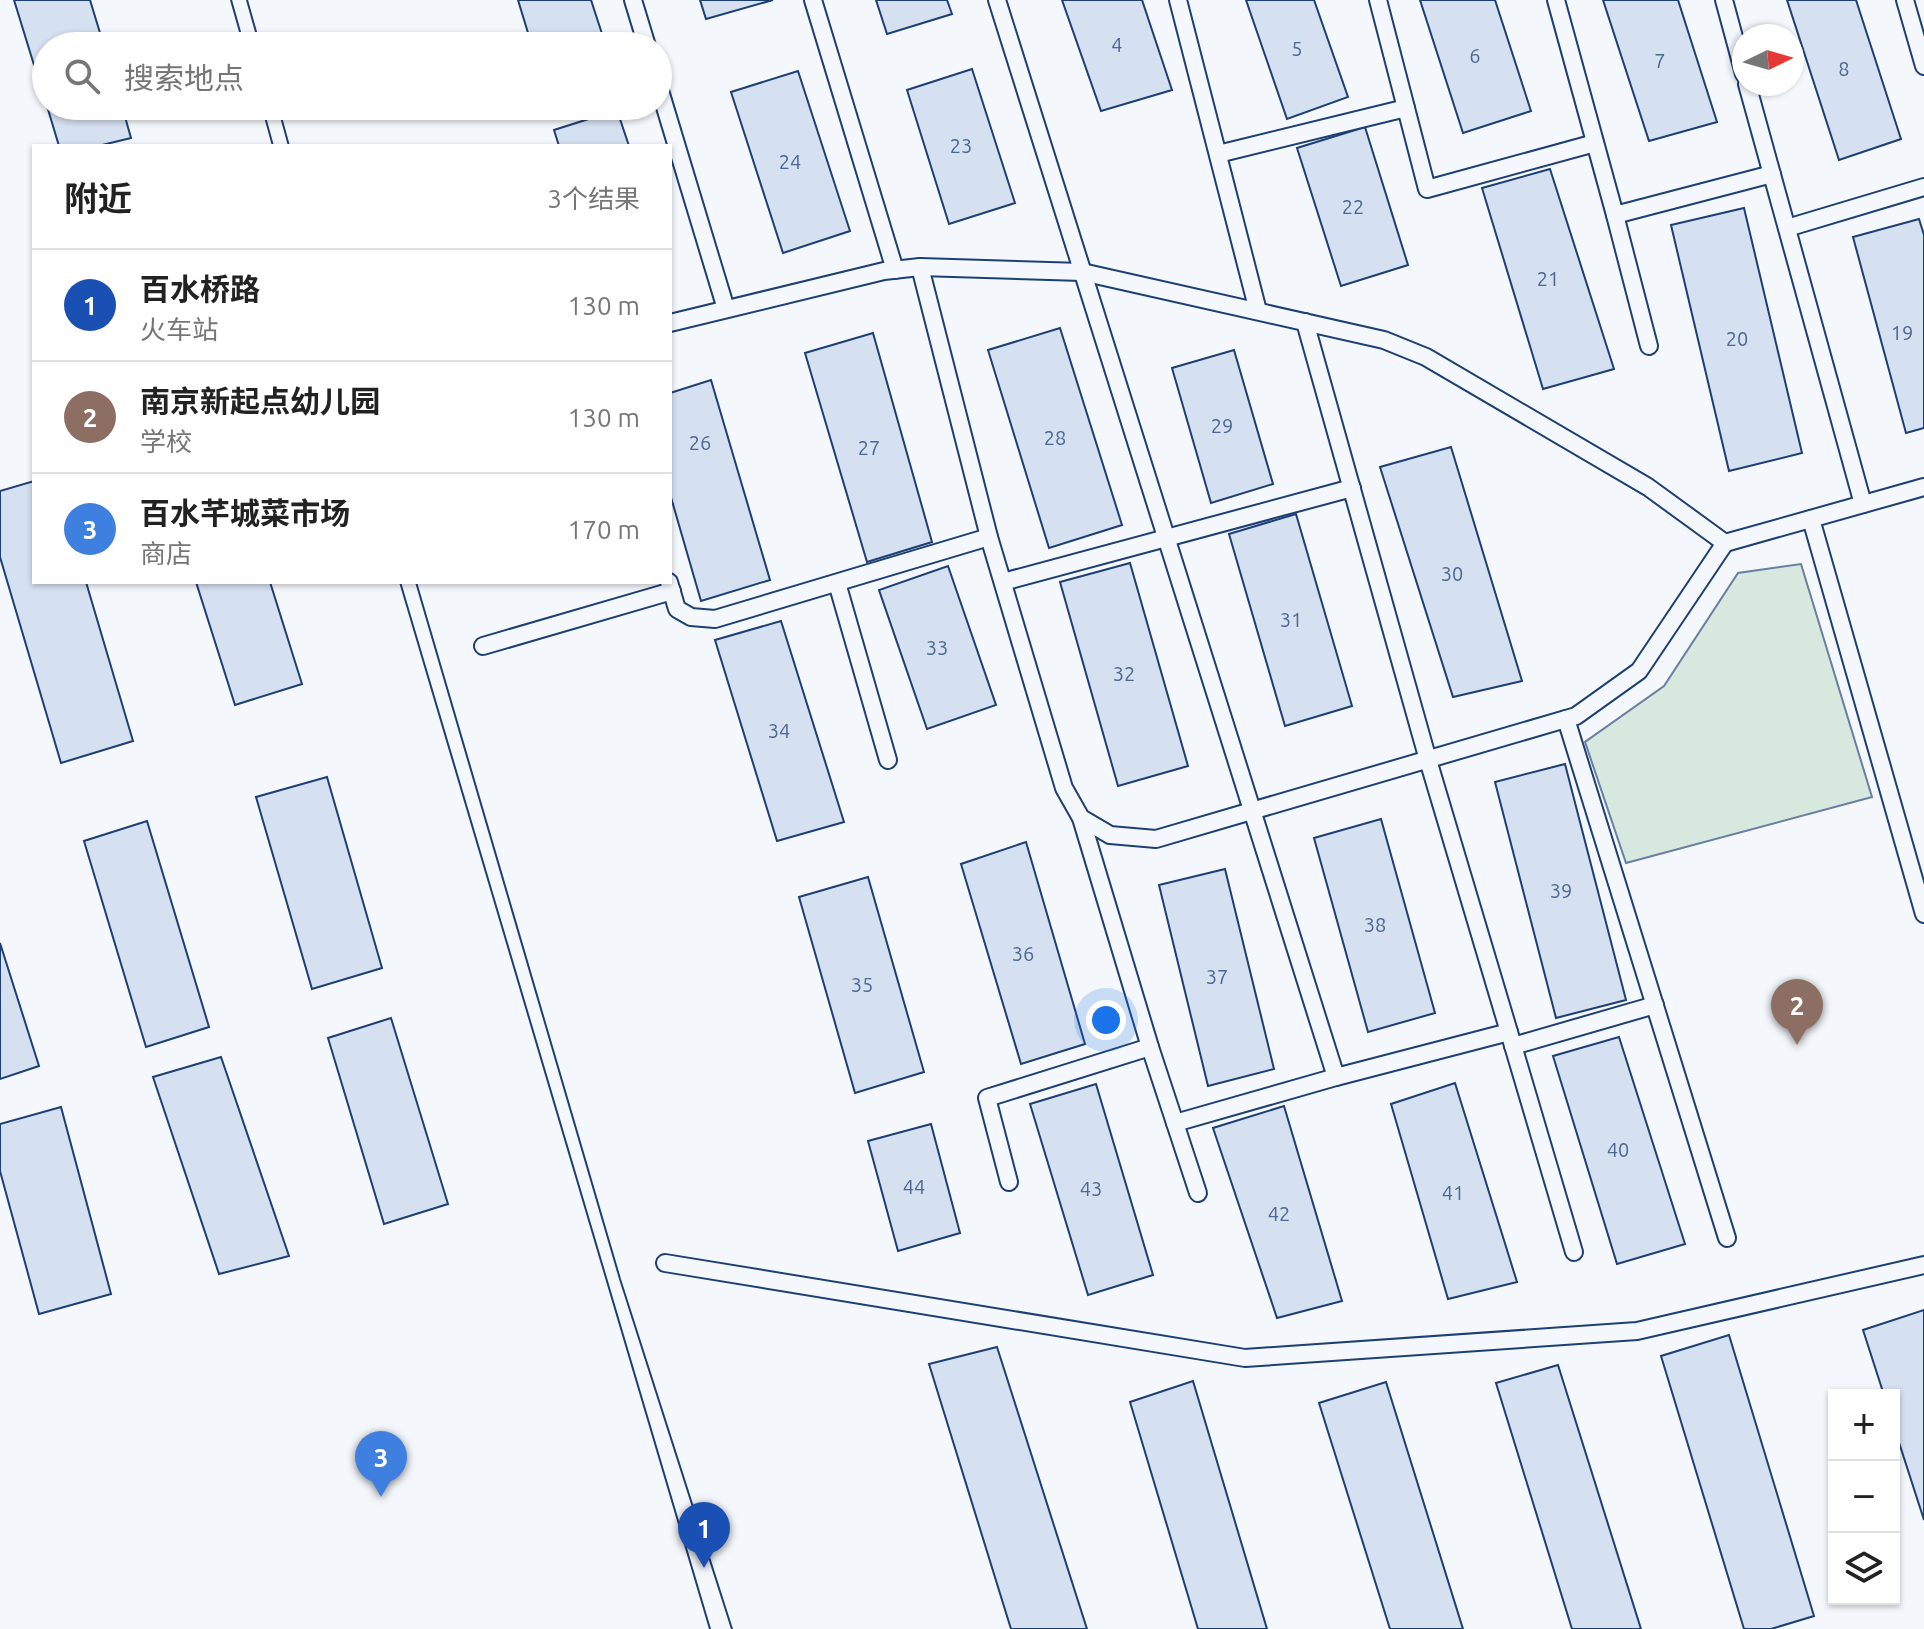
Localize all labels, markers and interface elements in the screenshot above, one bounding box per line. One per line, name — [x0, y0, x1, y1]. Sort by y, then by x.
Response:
north arrow — [1732, 24, 1804, 96]
search box — [32, 32, 672, 120]
house number: 4 — [1111, 33, 1123, 56]
house number: 5 — [1291, 37, 1303, 60]
house number: 6 — [1469, 44, 1481, 67]
house number: 7 — [1654, 49, 1666, 72]
icon: search — [60, 54, 104, 98]
house number: 8 — [1838, 57, 1850, 80]
text: 搜索地点 — [124, 61, 244, 95]
house number: 23 — [950, 134, 972, 157]
house number: 24 — [779, 150, 801, 173]
text: 附近 — [64, 179, 132, 217]
text: 3个结果 — [547, 184, 640, 213]
house number: 22 — [1342, 195, 1364, 218]
house number: 21 — [1537, 267, 1559, 290]
text: 百水桥路 — [140, 272, 260, 306]
text: 1 — [83, 291, 97, 320]
text: 130 m — [568, 291, 640, 320]
text: 火车站 — [140, 315, 218, 344]
house number: 19 — [1891, 321, 1913, 344]
house number: 20 — [1726, 327, 1748, 350]
text: 南京新起点幼儿园 — [140, 384, 380, 418]
text: 2 — [83, 403, 97, 432]
text: 130 m — [568, 403, 640, 432]
house number: 29 — [1211, 414, 1233, 437]
house number: 28 — [1044, 426, 1066, 449]
text: 学校 — [140, 427, 192, 456]
house number: 26 — [689, 431, 711, 454]
house number: 27 — [858, 436, 880, 459]
text: 百水芊城菜市场 — [140, 496, 350, 530]
text: 3 — [83, 515, 97, 544]
text: 170 m — [568, 515, 640, 544]
text: 商店 — [140, 539, 192, 568]
house number: 30 — [1441, 562, 1463, 585]
house number: 31 — [1280, 608, 1302, 631]
house number: 33 — [926, 636, 948, 659]
house number: 32 — [1113, 662, 1135, 685]
house number: 34 — [768, 719, 790, 742]
house number: 39 — [1550, 879, 1572, 902]
house number: 38 — [1364, 913, 1386, 936]
house number: 36 — [1012, 942, 1034, 965]
house number: 37 — [1206, 965, 1228, 988]
house number: 35 — [851, 973, 873, 996]
pin: 2 — [1771, 979, 1823, 1045]
your location — [1086, 1000, 1126, 1040]
house number: 40 — [1607, 1138, 1629, 1161]
house number: 44 — [903, 1175, 925, 1198]
house number: 43 — [1080, 1177, 1102, 1200]
house number: 41 — [1442, 1181, 1464, 1204]
house number: 42 — [1268, 1202, 1290, 1225]
map controls — [1828, 1389, 1900, 1605]
button: + — [1828, 1389, 1900, 1461]
pin: 3 — [355, 1431, 407, 1497]
button: − — [1828, 1461, 1900, 1533]
pin: 1 — [678, 1502, 730, 1568]
button: layers — [1828, 1533, 1900, 1605]

